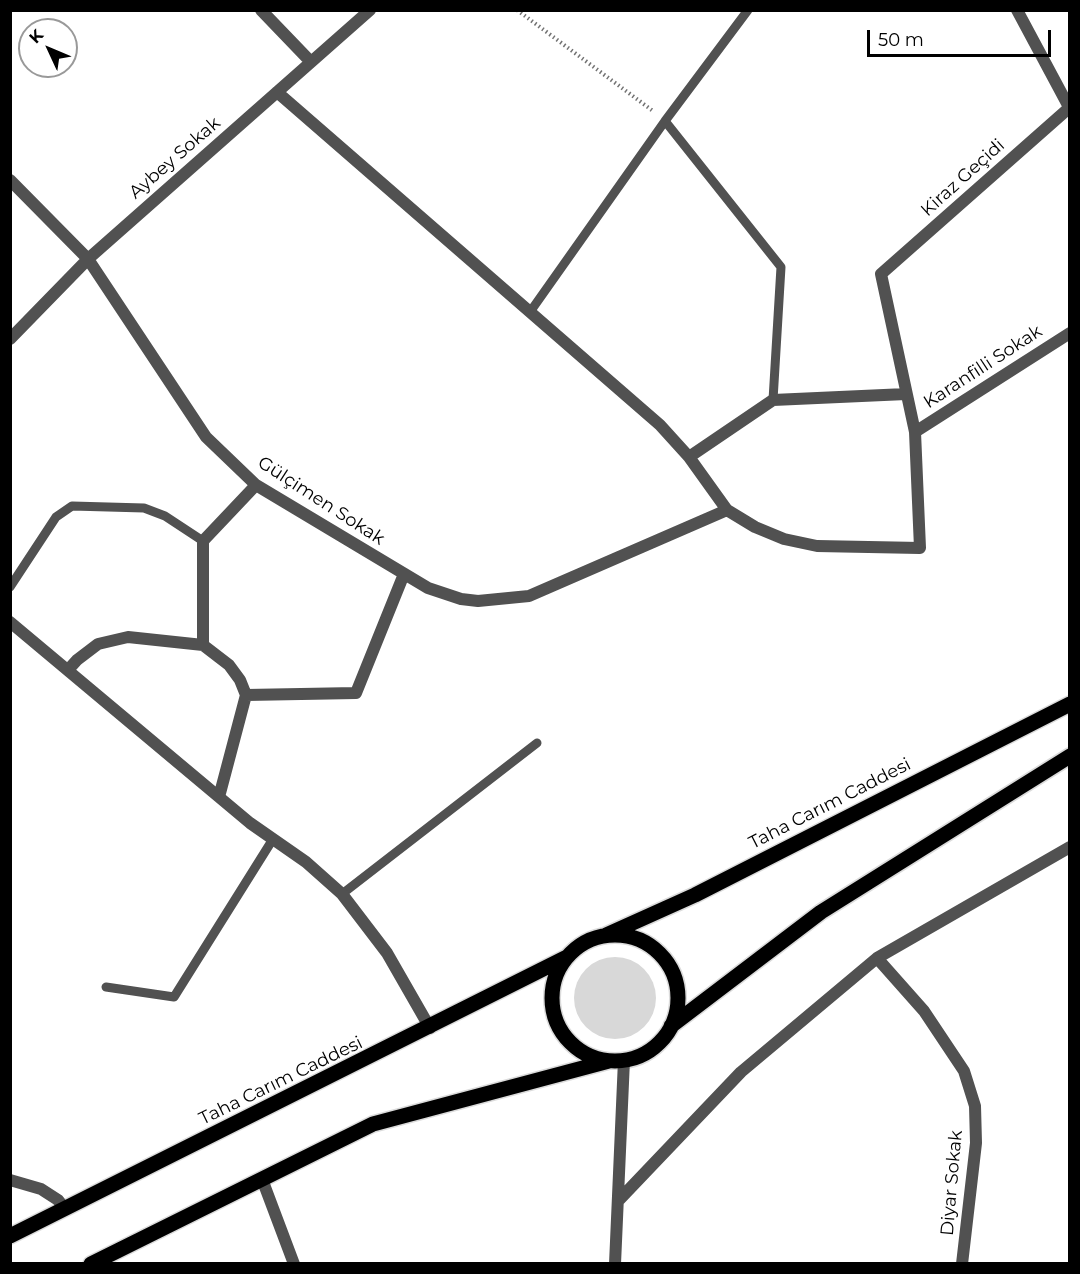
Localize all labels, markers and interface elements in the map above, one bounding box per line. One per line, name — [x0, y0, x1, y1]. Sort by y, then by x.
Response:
north arrow — [18, 18, 78, 78]
scale bar — [870, 18, 1054, 56]
text: K — [25, 26, 47, 47]
text: 50 m — [878, 29, 924, 51]
street label: Aybey Sokak — [125, 112, 225, 204]
street label: Kiraz Geçidi — [917, 135, 1009, 221]
street label: Karanfilli Sokak — [920, 321, 1046, 413]
street label: Gülçimen Sokak — [254, 452, 388, 550]
street label: Taha Carım Caddesi — [745, 754, 915, 854]
street label: Taha Carım Caddesi — [196, 1032, 366, 1130]
street label: Diyar Sokak — [937, 1129, 967, 1237]

